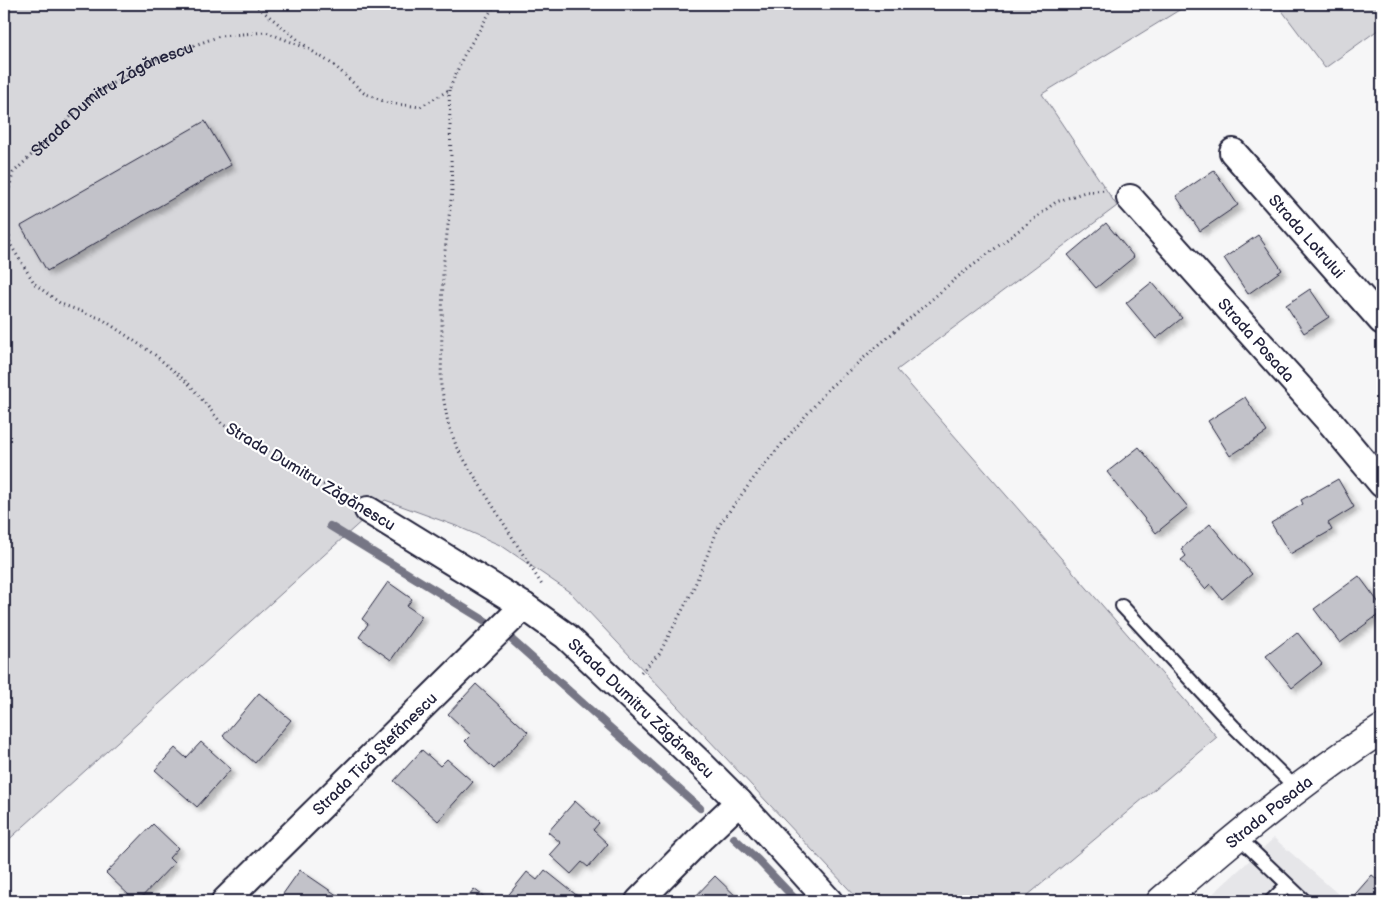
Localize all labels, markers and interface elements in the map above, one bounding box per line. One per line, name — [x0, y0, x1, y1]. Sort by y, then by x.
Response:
street label: Strada Dumitru Zăgănescu — [28, 39, 196, 161]
street label: Strada Lotrului — [1264, 191, 1348, 283]
street label: Strada Posada — [1213, 295, 1298, 386]
street label: Strada Dumitru Zăgănescu — [222, 419, 398, 535]
street label: Strada Dumitru Zăgănescu — [564, 635, 718, 783]
street label: Strada Tică Ștefănescu — [310, 689, 442, 820]
street label: Strada Posada — [1222, 773, 1317, 853]

